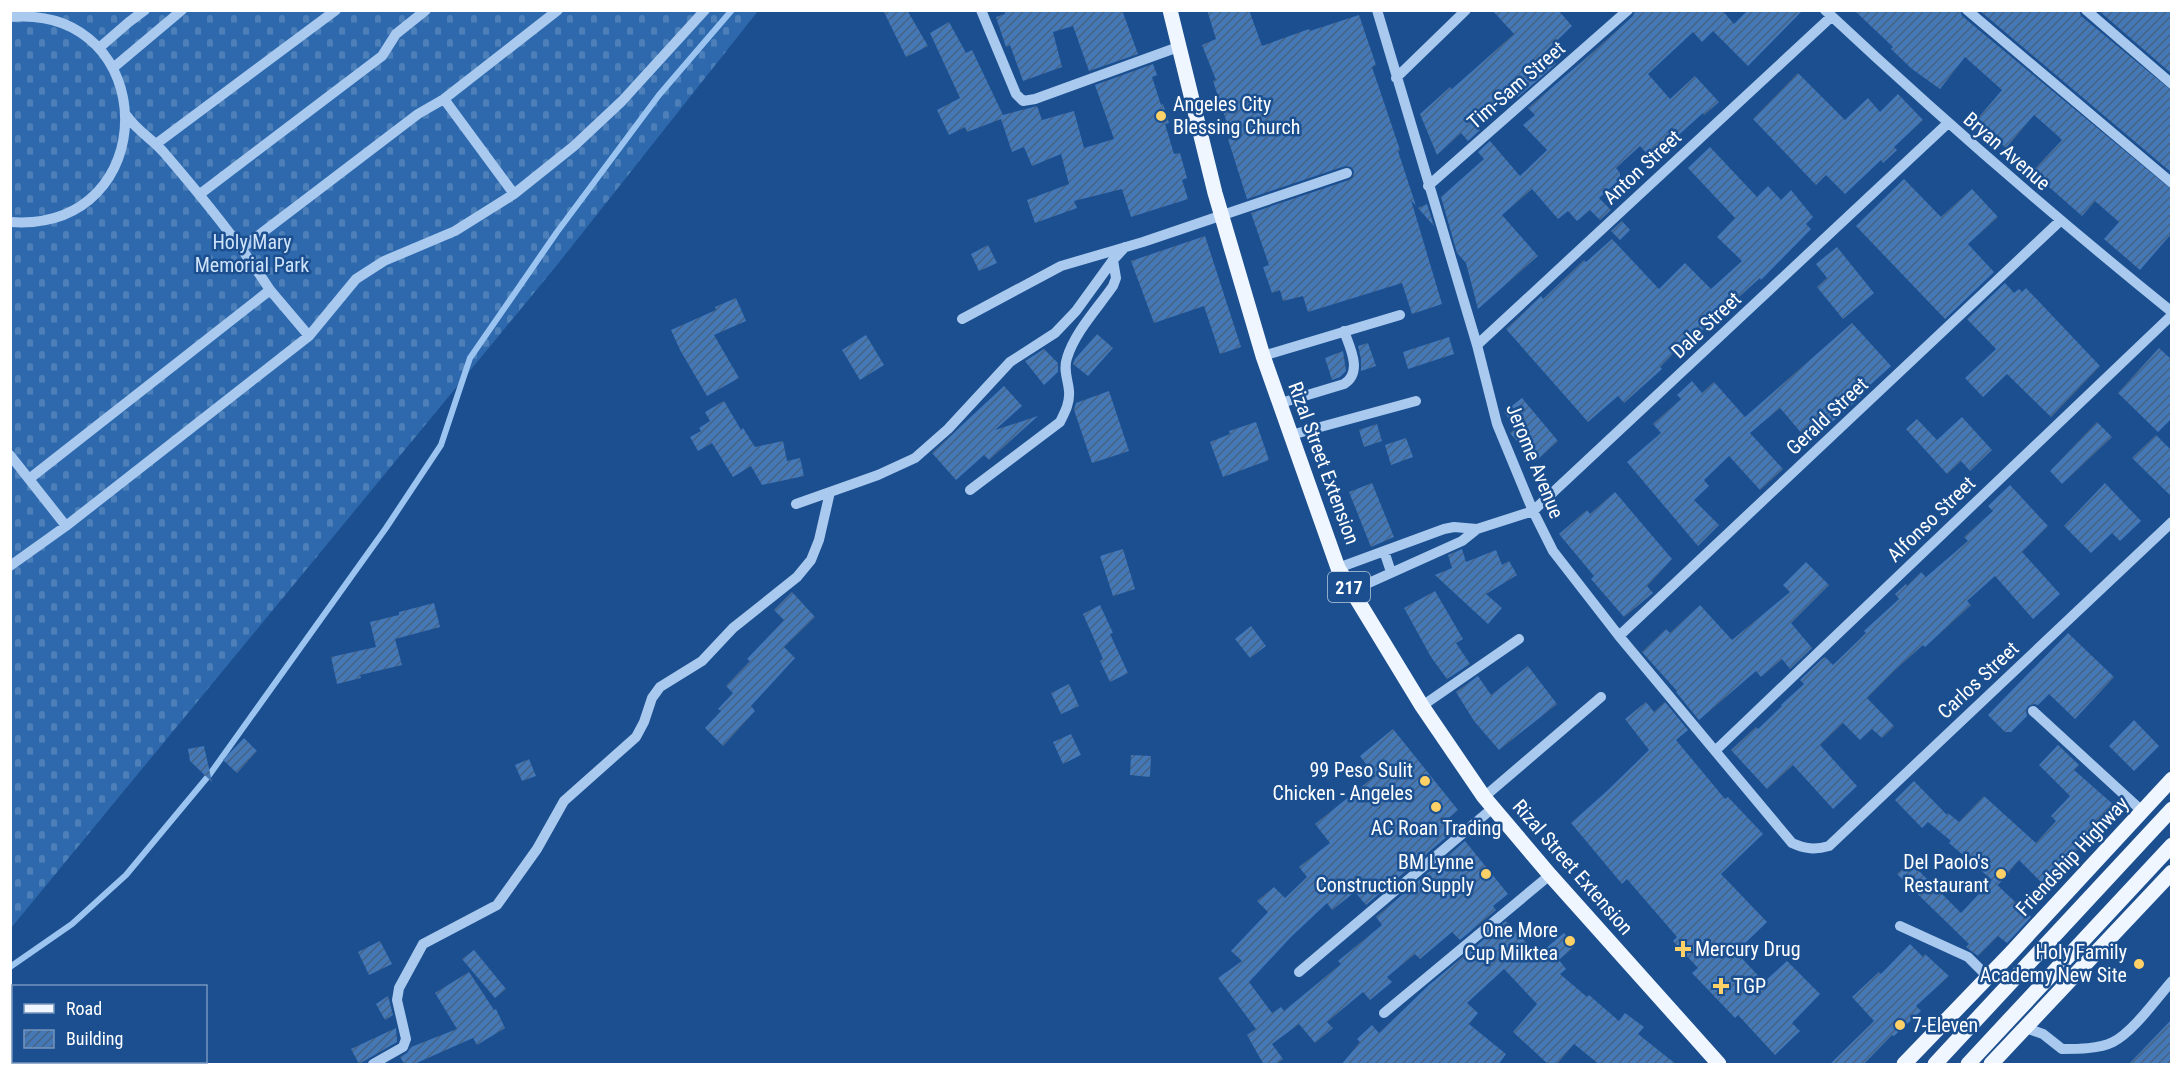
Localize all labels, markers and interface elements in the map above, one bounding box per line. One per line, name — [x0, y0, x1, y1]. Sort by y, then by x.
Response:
street label: Tim-Sam Street — [1462, 36, 1570, 134]
place label: Angeles City Blessing Church — [1173, 92, 1300, 139]
street label: Bryan Avenue — [1959, 107, 2055, 195]
marker: Angeles City Blessing Church — [1154, 109, 1168, 123]
street label: Anton Street — [1598, 125, 1686, 209]
park label: Holy Mary Memorial Park — [195, 230, 309, 277]
street label: Dale Street — [1666, 287, 1746, 363]
street label: Gerald Street — [1781, 372, 1873, 460]
street label: Rizal Street Extension — [1283, 378, 1365, 548]
street label: Jerome Avenue — [1501, 400, 1569, 522]
street label: Alfonso Street — [1882, 471, 1980, 567]
road number: 217 — [1328, 572, 1370, 602]
street label: Carlos Street — [1932, 636, 2024, 724]
place label: 99 Peso Sulit Chicken - Angeles — [1273, 758, 1413, 805]
marker: 99 Peso Sulit Chicken - Angeles — [1418, 774, 1432, 788]
street label: Friendship Highway — [2011, 791, 2133, 921]
street label: Rizal Street Extension — [1508, 794, 1638, 940]
marker: AC Roan Trading — [1429, 800, 1443, 814]
place label: AC Roan Trading — [1371, 816, 1501, 840]
place label: BM Lynne Construction Supply — [1315, 850, 1474, 897]
place label: Del Paolo's Restaurant — [1903, 850, 1989, 897]
marker: BM Lynne Construction Supply — [1479, 867, 1493, 881]
marker: Del Paolo's Restaurant — [1994, 867, 2008, 881]
place label: One More Cup Milktea — [1464, 918, 1558, 965]
marker: One More Cup Milktea — [1563, 934, 1577, 948]
place label: Mercury Drug — [1695, 937, 1801, 961]
place label: Holy Family Academy New Site — [1980, 940, 2127, 987]
marker: Mercury Drug — [1676, 942, 1690, 956]
marker: Holy Family Academy New Site — [2132, 957, 2146, 971]
place label: TGP — [1733, 974, 1766, 998]
marker: TGP — [1714, 979, 1728, 993]
legend — [12, 985, 207, 1063]
text: Road — [66, 998, 102, 1019]
place label: 7-Eleven — [1912, 1013, 1978, 1037]
marker: 7-Eleven — [1893, 1018, 1907, 1032]
text: Building — [66, 1028, 123, 1049]

